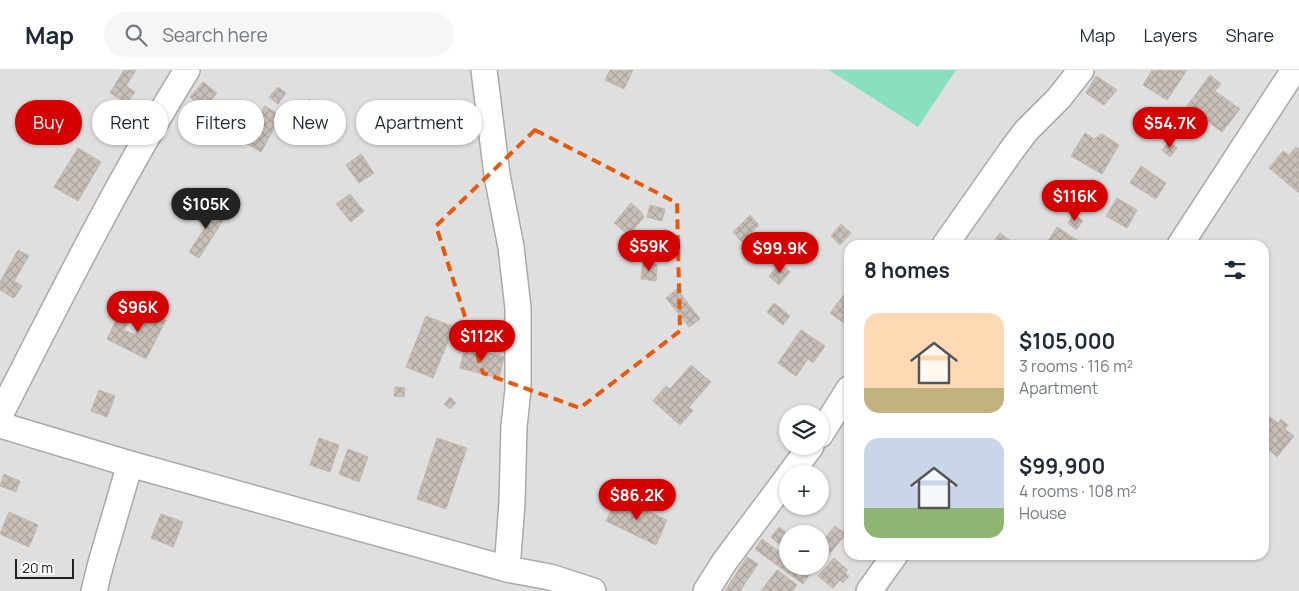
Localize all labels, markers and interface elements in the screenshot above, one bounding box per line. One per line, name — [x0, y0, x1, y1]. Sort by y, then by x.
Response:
search box — [104, 12, 454, 57]
text: Map — [25, 18, 74, 51]
icon: search — [122, 21, 150, 49]
text: Search here — [162, 22, 268, 48]
text: Map — [1080, 23, 1115, 47]
text: Layers — [1143, 23, 1197, 47]
text: Share — [1225, 23, 1274, 47]
chip: Buy — [15, 100, 82, 145]
chip: Rent — [92, 100, 168, 145]
chip: Filters — [178, 100, 264, 145]
chip: New — [274, 100, 346, 145]
chip: Apartment — [356, 100, 482, 145]
pin: $54.7K — [1129, 106, 1211, 149]
text: $54.7K — [1144, 112, 1196, 134]
pin: $116K — [1040, 180, 1110, 222]
text: $116K — [1053, 185, 1097, 207]
pin: $105K — [171, 188, 241, 230]
text: $105K — [182, 193, 230, 215]
pin: $59K — [619, 230, 679, 272]
pin: $99.9K — [739, 232, 821, 274]
text: $59K — [629, 235, 669, 257]
text: $99.9K — [752, 237, 808, 259]
text: 8 homes — [864, 256, 950, 284]
icon: filters — [1221, 256, 1249, 284]
pin: $96K — [108, 290, 168, 333]
text: $96K — [118, 296, 158, 318]
pin: $112K — [447, 320, 517, 362]
text: $112K — [460, 325, 504, 347]
text: $105,000 — [1019, 327, 1115, 355]
icon: home — [904, 333, 964, 393]
text: 3 rooms · 116 m² — [1019, 355, 1133, 377]
text: Apartment — [1019, 377, 1098, 399]
map controls — [779, 405, 829, 575]
button: layers — [779, 405, 829, 455]
text: $99,900 — [1019, 452, 1105, 480]
icon: home — [904, 458, 964, 518]
button: + — [779, 465, 829, 515]
pin: $86.2K — [596, 478, 678, 521]
text: 4 rooms · 108 m² — [1019, 480, 1137, 502]
text: $86.2K — [610, 484, 664, 506]
text: House — [1019, 502, 1067, 524]
button: − — [779, 525, 829, 575]
scale bar — [15, 556, 74, 579]
text: 20 m — [22, 558, 53, 577]

